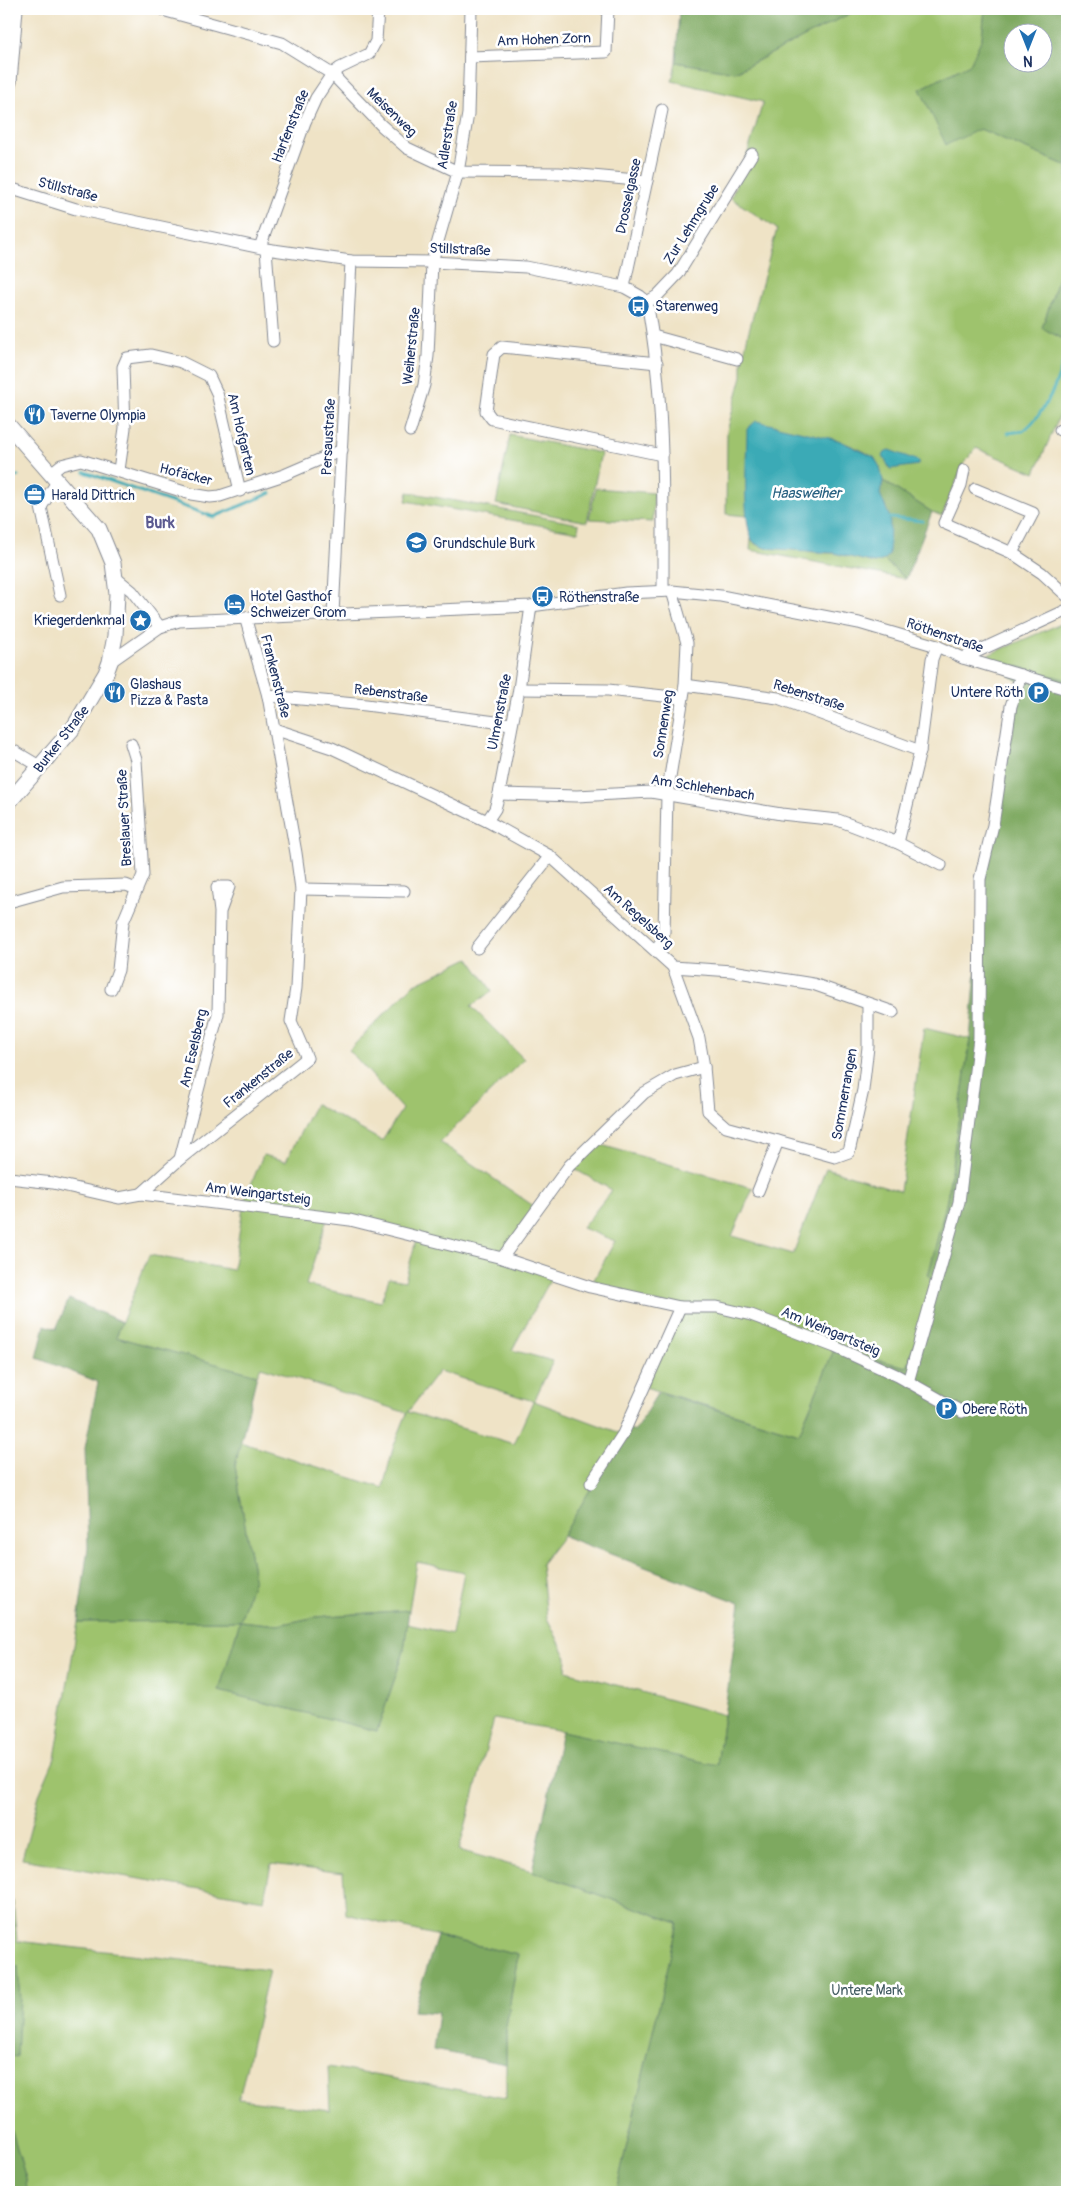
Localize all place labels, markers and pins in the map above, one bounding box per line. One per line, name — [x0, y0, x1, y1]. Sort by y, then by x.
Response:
bus stop icon: Starenweg — [627, 294, 651, 318]
place label: Starenweg — [655, 298, 718, 315]
restaurant icon: Taverne Olympia — [22, 403, 46, 427]
place label: Taverne Olympia — [50, 407, 146, 424]
office icon: Harald Dittrich — [23, 483, 47, 507]
place label: Harald Dittrich — [51, 487, 135, 504]
school or university icon: Grundschule Burk — [405, 531, 429, 555]
place label: Grundschule Burk — [433, 535, 535, 552]
bus stop icon: Röthenstraße — [531, 585, 555, 609]
place label: Hotel Gasthof Schweizer Grom — [250, 588, 346, 621]
place label: Röthenstraße — [559, 589, 639, 606]
hotel icon: Hotel Gasthof Schweizer Grom — [222, 592, 246, 616]
place icon: Kriegerdenkmal — [129, 608, 153, 632]
place label: Kriegerdenkmal — [34, 612, 125, 629]
place label: Glashaus Pizza & Pasta — [130, 676, 208, 709]
restaurant icon: Glashaus Pizza & Pasta — [102, 680, 126, 704]
parking icon: Untere Röth — [1027, 680, 1051, 704]
place label: Untere Röth — [951, 684, 1023, 701]
parking icon: Obere Röth — [934, 1397, 958, 1421]
place label: Obere Röth — [962, 1401, 1027, 1418]

